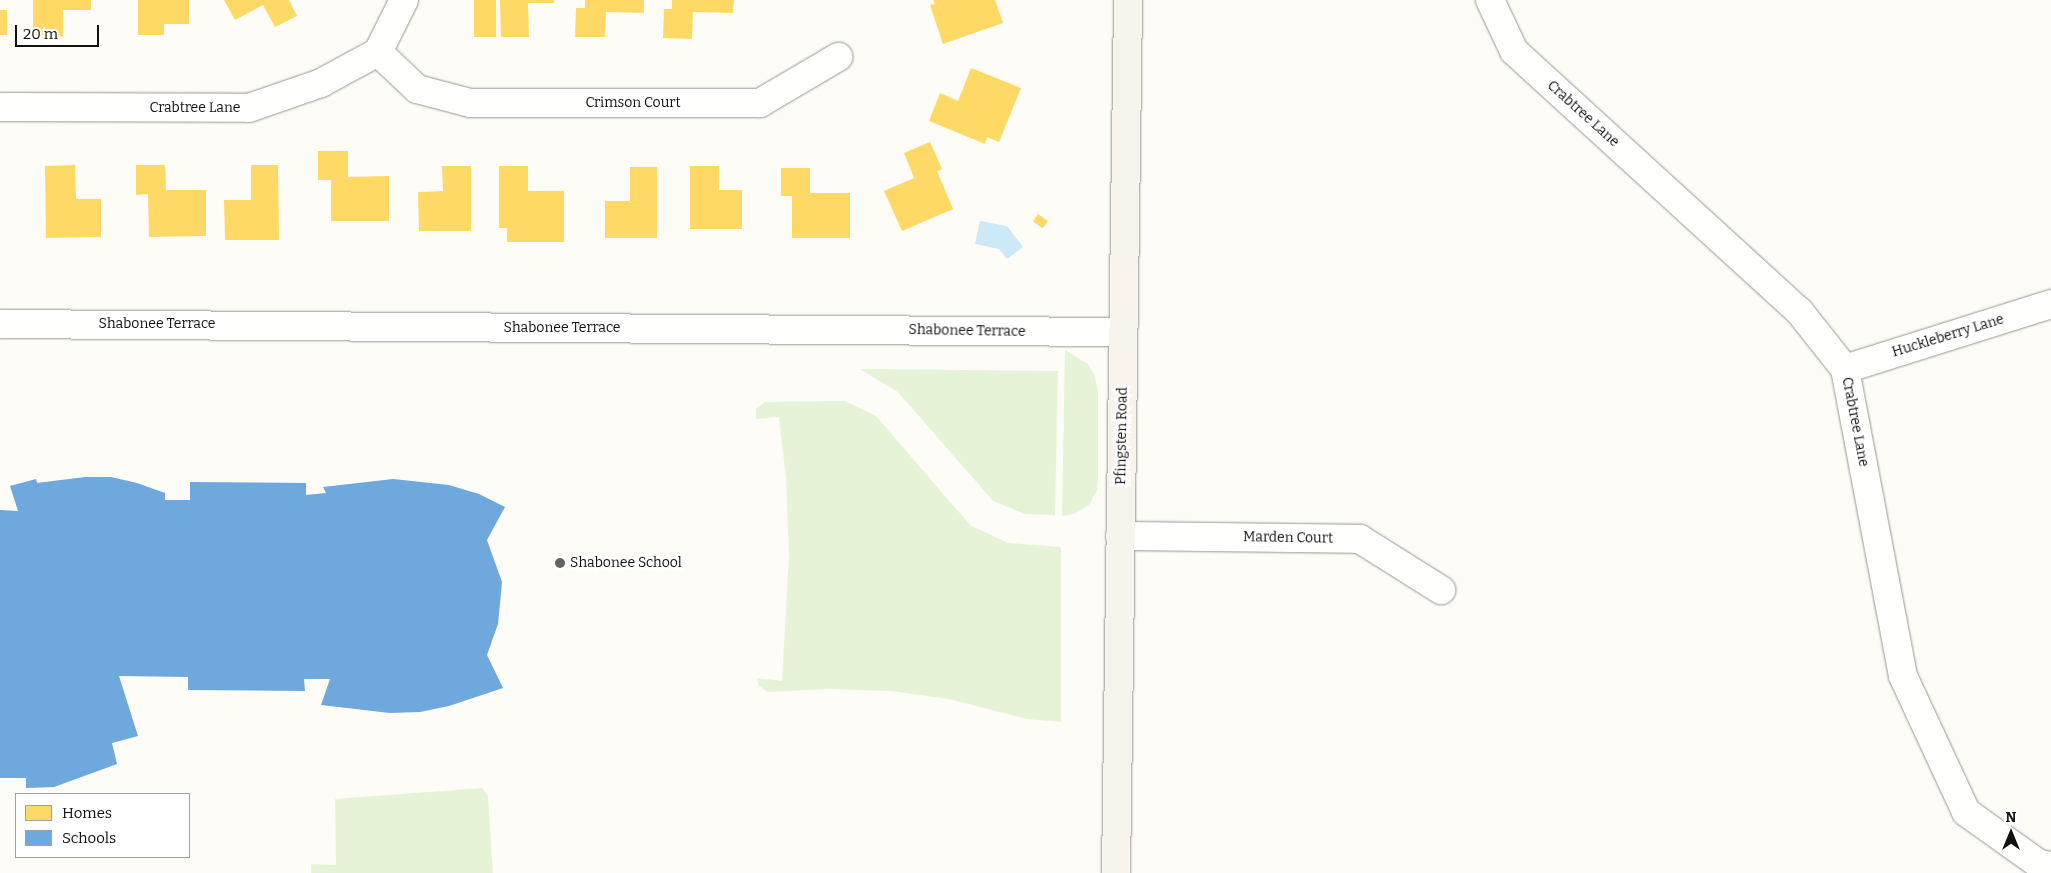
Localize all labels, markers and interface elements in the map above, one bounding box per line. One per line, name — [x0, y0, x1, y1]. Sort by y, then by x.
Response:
scale bar — [18, 15, 101, 47]
text: 20 m — [23, 25, 58, 43]
street label: Crabtree Lane — [1544, 77, 1622, 151]
street label: Crimson Court — [585, 95, 681, 111]
street label: Crabtree Lane — [150, 100, 240, 116]
street label: Huckleberry Lane — [1890, 311, 2006, 361]
street label: Shabonee Terrace — [98, 316, 216, 332]
street label: Shabonee Terrace — [503, 320, 621, 336]
street label: Shabonee Terrace — [908, 322, 1026, 340]
street label: Crabtree Lane — [1838, 376, 1872, 468]
street label: Pfingsten Road — [1113, 387, 1131, 485]
street label: Marden Court — [1243, 529, 1333, 547]
place label: Shabonee School — [570, 555, 682, 571]
marker: Shabonee School — [554, 557, 566, 569]
legend — [15, 793, 190, 858]
text: Homes — [62, 804, 112, 822]
north arrow — [1986, 808, 2036, 858]
text: N — [2006, 809, 2016, 826]
text: Schools — [62, 829, 116, 847]

